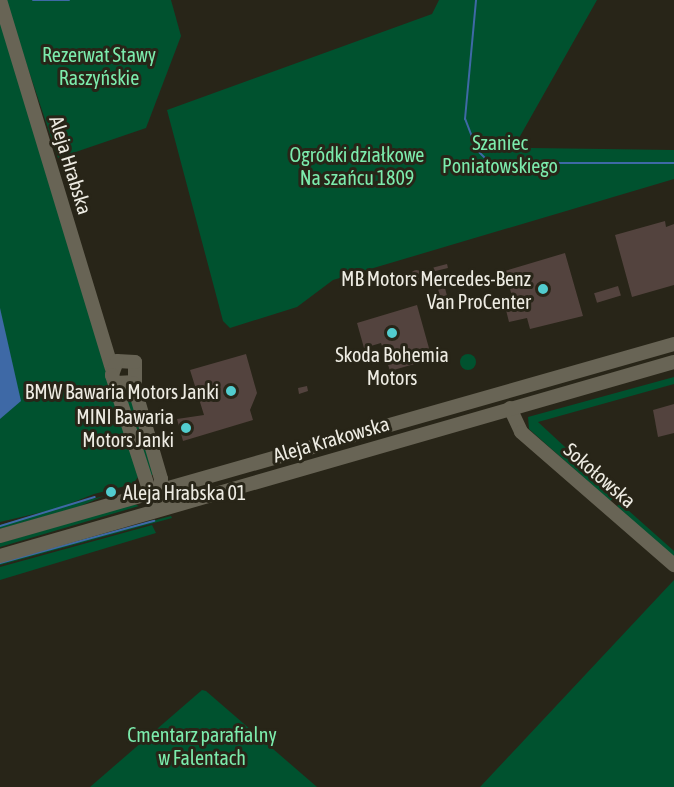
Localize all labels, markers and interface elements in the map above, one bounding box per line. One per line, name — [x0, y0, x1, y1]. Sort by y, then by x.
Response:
park label: Rezerwat Stawy Raszyńskie — [42, 43, 156, 90]
street label: Aleja Hrabska — [45, 113, 97, 217]
park label: Szaniec Poniatowskiego — [442, 130, 558, 177]
park label: Ogródki działkowe Na szańcu 1809 — [290, 142, 424, 189]
place label: MB Motors Mercedes-Benz Van ProCenter — [341, 266, 531, 313]
marker: MB Motors Mercedes-Benz Van ProCenter — [536, 282, 550, 296]
marker: Skoda Bohemia Motors — [385, 326, 399, 340]
place label: Skoda Bohemia Motors — [335, 342, 449, 389]
place label: BMW Bawaria Motors Janki — [25, 379, 219, 403]
marker: BMW Bawaria Motors Janki — [224, 384, 238, 398]
place label: MINI Bawaria Motors Janki — [76, 404, 174, 451]
street label: Aleja Krakowska — [270, 411, 392, 467]
marker: MINI Bawaria Motors Janki — [179, 421, 193, 435]
street label: Sokołowska — [559, 437, 641, 513]
place label: Aleja Hrabska 01 — [123, 480, 246, 504]
marker: Aleja Hrabska 01 — [104, 485, 118, 499]
park label: Cmentarz parafialny w Falentach — [127, 723, 277, 770]

